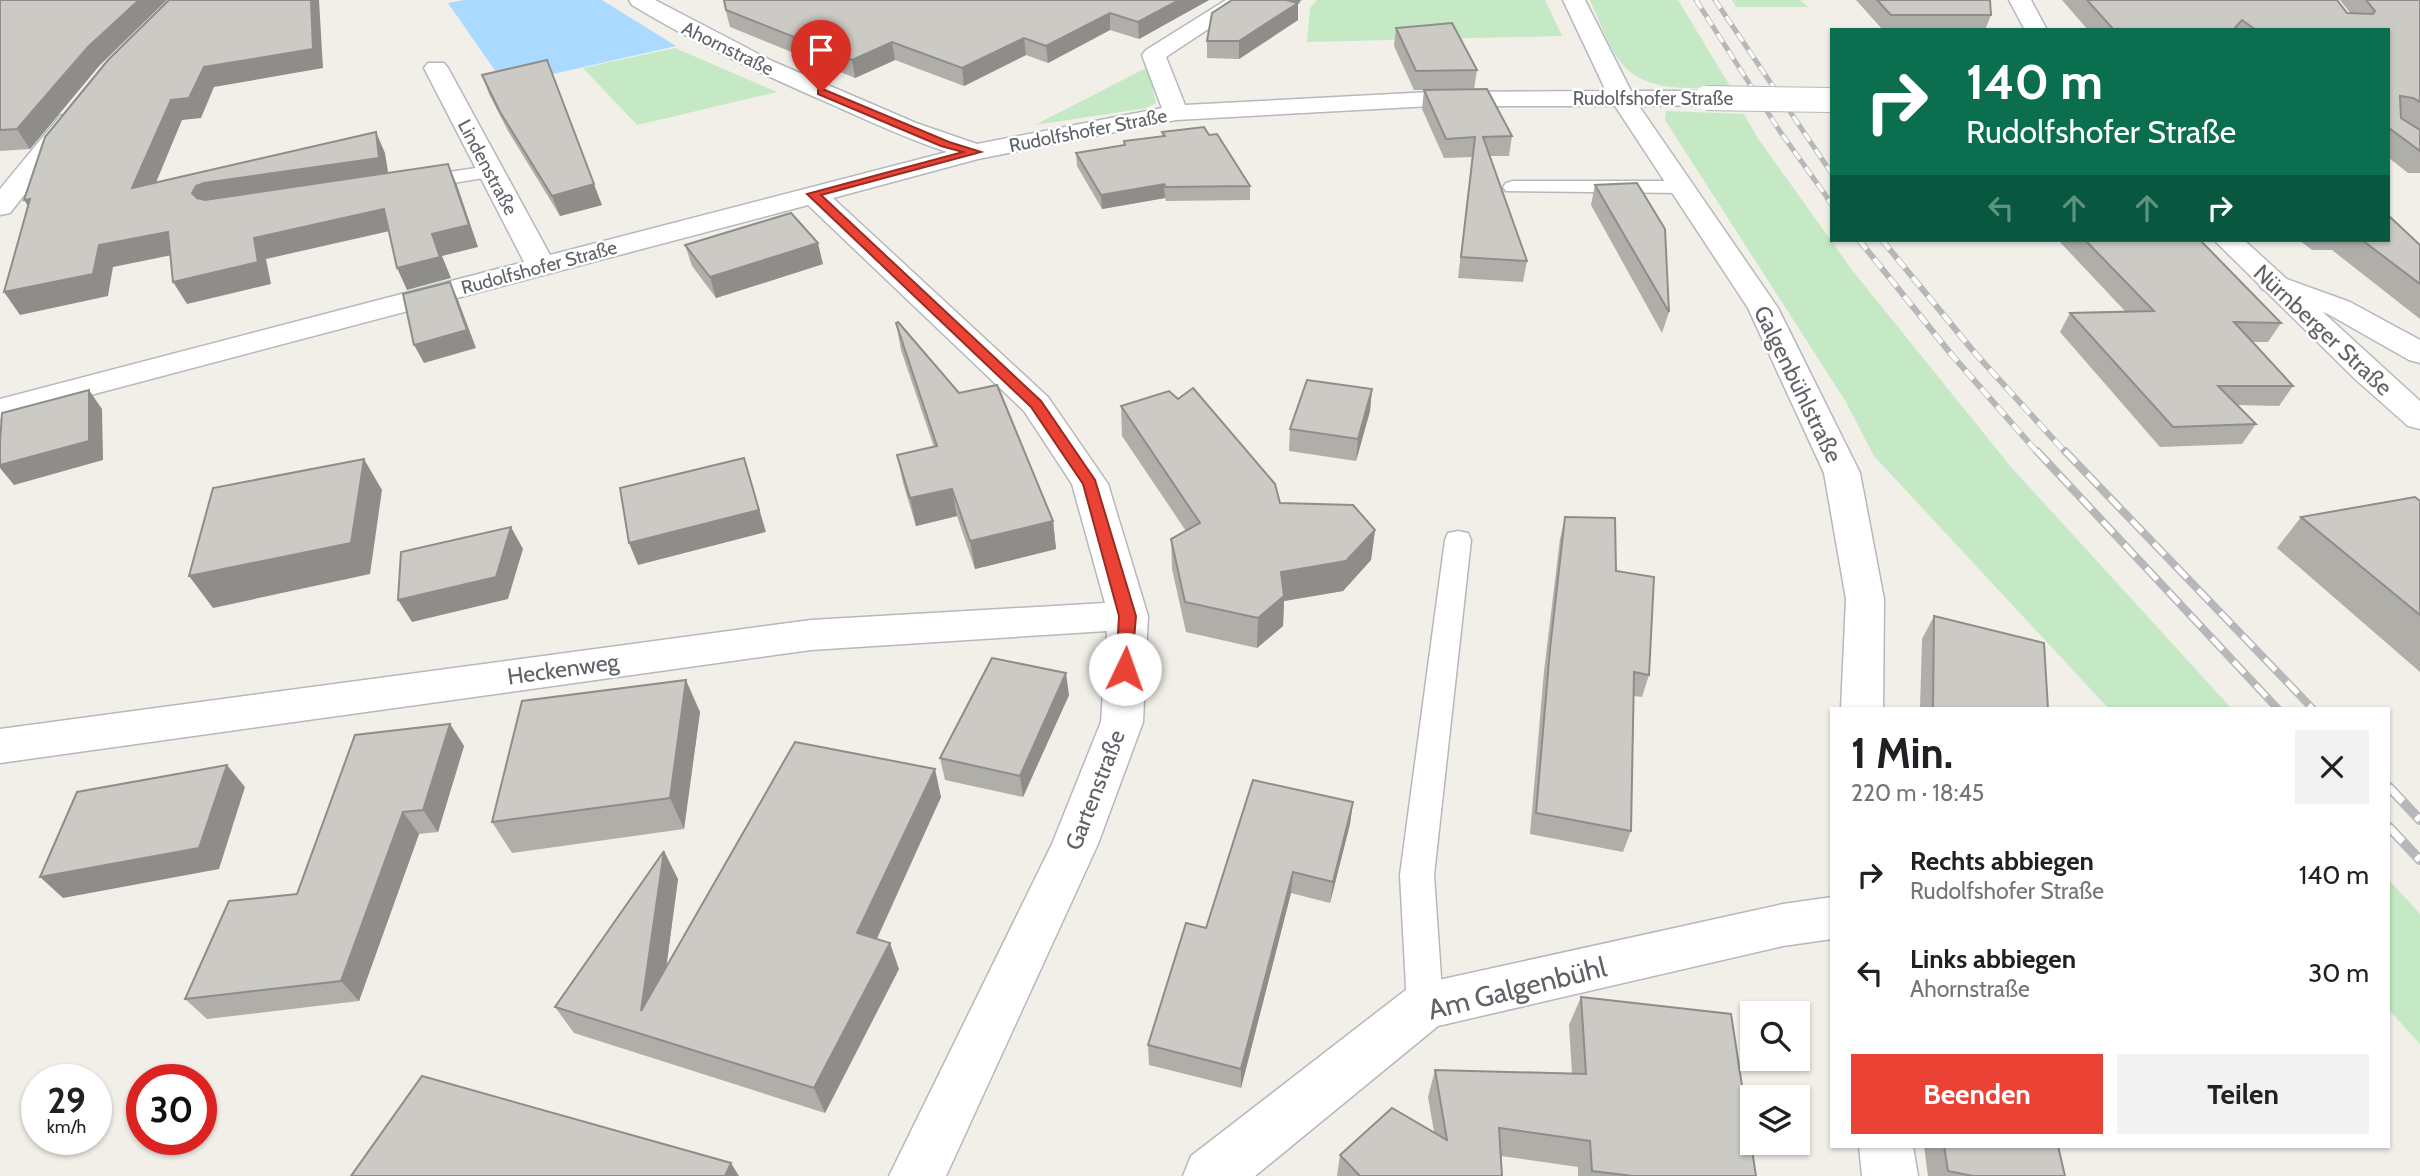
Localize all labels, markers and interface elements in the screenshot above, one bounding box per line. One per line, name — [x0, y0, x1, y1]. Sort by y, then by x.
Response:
street label: Ahornstraße — [678, 16, 778, 81]
pin — [791, 20, 851, 92]
icon: arrive — [802, 31, 840, 69]
text: 140 m — [1966, 52, 2103, 111]
icon: right — [1851, 56, 1942, 147]
street label: Rudolfshofer Straße — [1573, 87, 1733, 110]
street label: Rudolfshofer Straße — [1007, 104, 1169, 157]
text: Rudolfshofer Straße — [1966, 112, 2236, 151]
street label: Lindenstraße — [453, 116, 522, 219]
icon: left — [1982, 189, 2020, 227]
icon: ahead — [2055, 189, 2093, 227]
icon: ahead — [2128, 189, 2166, 227]
icon: right — [2201, 189, 2239, 227]
street label: Rudolfshofer Straße — [459, 236, 620, 299]
street label: Nürnberger Straße — [2248, 259, 2398, 402]
street label: Galgenbühlstraße — [1748, 301, 1848, 467]
position arrow — [1088, 632, 1162, 706]
street label: Heckenweg — [506, 647, 621, 691]
street label: Gartenstraße — [1059, 726, 1131, 854]
text: 1 Min. — [1851, 727, 1953, 779]
button: close — [2295, 730, 2369, 804]
text: 220 m · 18:45 — [1851, 779, 1984, 807]
text: Rechts abbiegen — [1910, 845, 2094, 877]
icon: right — [1851, 856, 1889, 894]
text: 140 m — [2299, 859, 2369, 891]
text: Rudolfshofer Straße — [1910, 877, 2104, 905]
text: Links abbiegen — [1910, 943, 2076, 975]
street label: Am Galgenbühl — [1424, 949, 1610, 1027]
icon: left — [1851, 954, 1889, 992]
text: 30 m — [2308, 957, 2369, 989]
text: Ahornstraße — [1910, 975, 2030, 1003]
map controls — [1740, 1001, 1810, 1155]
button: search — [1740, 1001, 1810, 1071]
button: Beenden — [1851, 1054, 2103, 1134]
button: Teilen — [2117, 1054, 2369, 1134]
speed limit sign: 30 — [126, 1064, 217, 1155]
text: 29 — [47, 1079, 86, 1122]
button: layers — [1740, 1085, 1810, 1155]
text: km/h — [47, 1116, 86, 1138]

